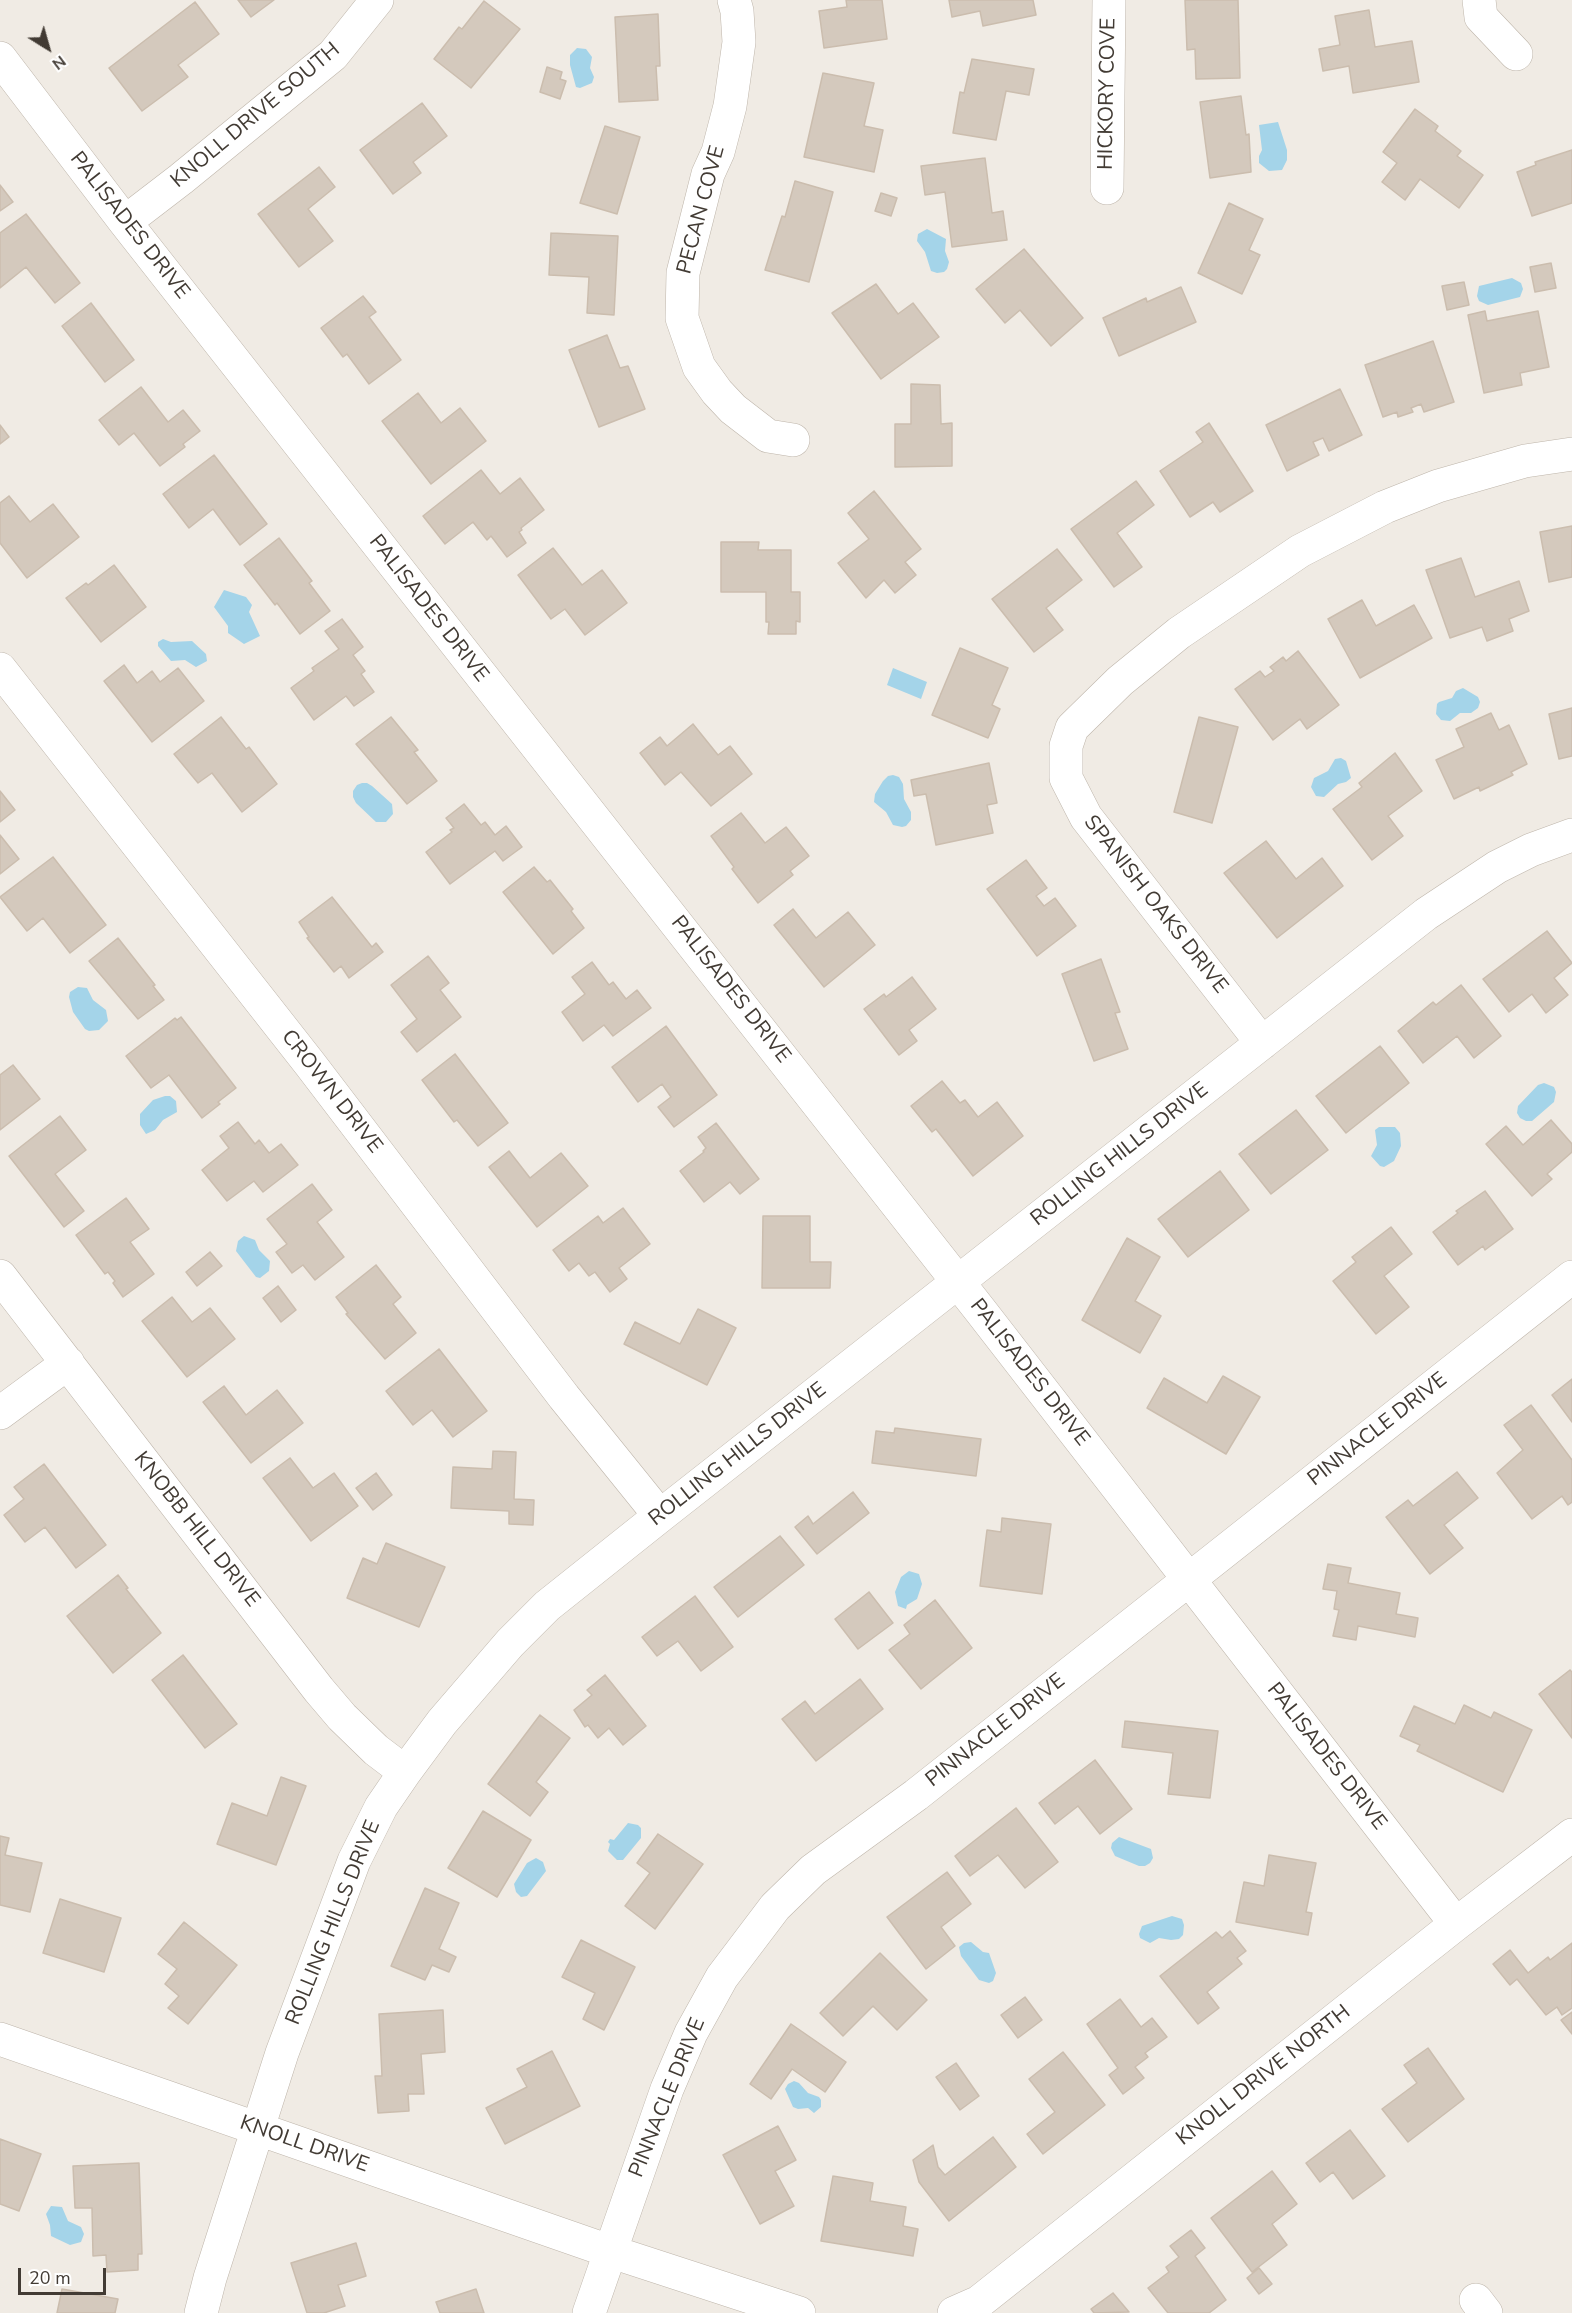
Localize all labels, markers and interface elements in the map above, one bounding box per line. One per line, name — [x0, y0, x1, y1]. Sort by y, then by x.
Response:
north arrow — [18, 18, 78, 78]
street label: HICKORY COVE — [1094, 18, 1122, 170]
street label: KNOLL DRIVE SOUTH — [166, 38, 346, 194]
text: N — [47, 50, 70, 75]
street label: PECAN COVE — [673, 143, 731, 277]
street label: PALISADES DRIVE — [64, 147, 194, 305]
street label: PALISADES DRIVE — [363, 530, 493, 688]
street label: SPANISH OAKS DRIVE — [1078, 811, 1232, 999]
street label: PALISADES DRIVE — [665, 911, 795, 1069]
street label: CROWN DRIVE — [275, 1025, 387, 1159]
street label: ROLLING HILLS DRIVE — [1026, 1078, 1214, 1232]
street label: PALISADES DRIVE — [964, 1294, 1094, 1452]
street label: PINNACLE DRIVE — [1303, 1368, 1453, 1492]
street label: ROLLING HILLS DRIVE — [644, 1378, 832, 1532]
street label: KNOBB HILL DRIVE — [128, 1447, 264, 1613]
street label: PINNACLE DRIVE — [921, 1669, 1071, 1793]
street label: PALISADES DRIVE — [1261, 1678, 1391, 1836]
street label: ROLLING HILLS DRIVE — [281, 1817, 387, 2029]
street label: KNOLL DRIVE NORTH — [1172, 2000, 1356, 2152]
street label: PINNACLE DRIVE — [625, 2015, 711, 2181]
street label: KNOLL DRIVE — [236, 2111, 372, 2179]
scale bar — [21, 2256, 110, 2294]
text: 20 m — [29, 2266, 71, 2290]

